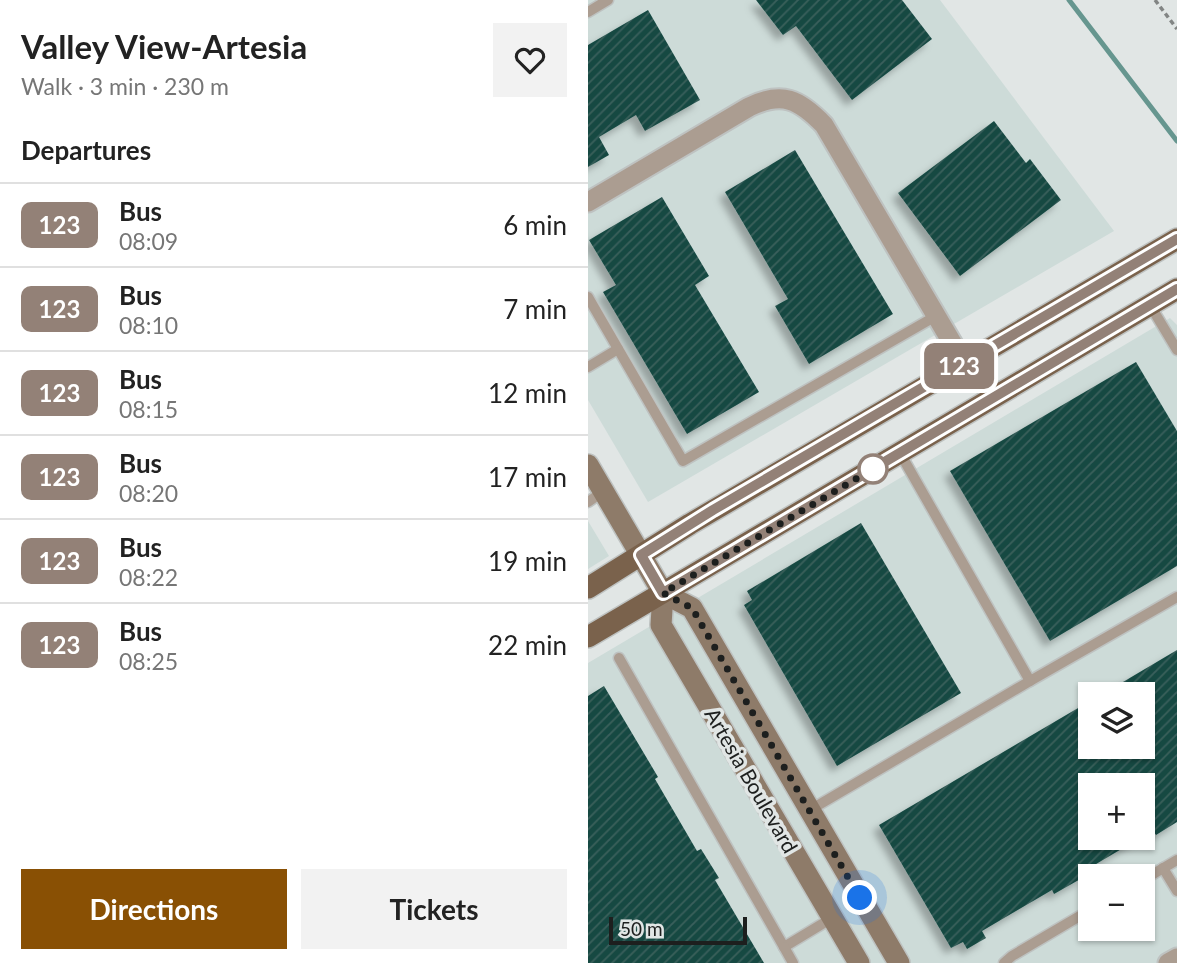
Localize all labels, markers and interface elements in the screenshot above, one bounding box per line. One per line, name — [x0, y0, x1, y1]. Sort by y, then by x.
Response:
button: heart — [493, 23, 567, 97]
text: Valley View-Artesia — [21, 26, 307, 66]
text: Walk · 3 min · 230 m — [21, 72, 229, 100]
text: Departures — [21, 134, 151, 166]
text: Bus — [119, 195, 162, 227]
text: 6 min — [503, 209, 567, 241]
text: 123 — [39, 210, 80, 239]
text: 08:09 — [119, 227, 178, 255]
text: Bus — [119, 279, 162, 311]
text: 7 min — [503, 293, 567, 325]
text: 123 — [39, 294, 80, 323]
text: 08:10 — [119, 311, 178, 339]
line badge: 123 — [919, 343, 999, 389]
text: 123 — [938, 351, 980, 380]
text: Bus — [119, 363, 162, 395]
text: 12 min — [488, 377, 567, 409]
text: 123 — [39, 378, 80, 407]
text: 08:15 — [119, 395, 178, 423]
text: Bus — [119, 447, 162, 479]
unlabelled marker — [858, 454, 888, 484]
text: 17 min — [488, 461, 567, 493]
text: 123 — [39, 462, 80, 491]
text: 08:20 — [119, 479, 178, 507]
text: Bus — [119, 531, 162, 563]
text: 19 min — [488, 545, 567, 577]
text: 123 — [39, 546, 80, 575]
text: 08:22 — [119, 563, 178, 591]
text: Bus — [119, 615, 162, 647]
text: 22 min — [488, 629, 567, 661]
text: 123 — [39, 630, 80, 659]
text: 08:25 — [119, 647, 178, 675]
map controls — [1078, 682, 1155, 941]
button: layers — [1078, 682, 1155, 759]
street label: Artesia Boulevard — [700, 703, 804, 857]
button: + — [1078, 773, 1155, 850]
button: − — [1078, 864, 1155, 941]
button: Directions — [21, 869, 287, 949]
button: Tickets — [301, 869, 567, 949]
your location — [842, 880, 877, 915]
scale bar — [609, 914, 747, 946]
text: 50 m — [620, 917, 663, 940]

